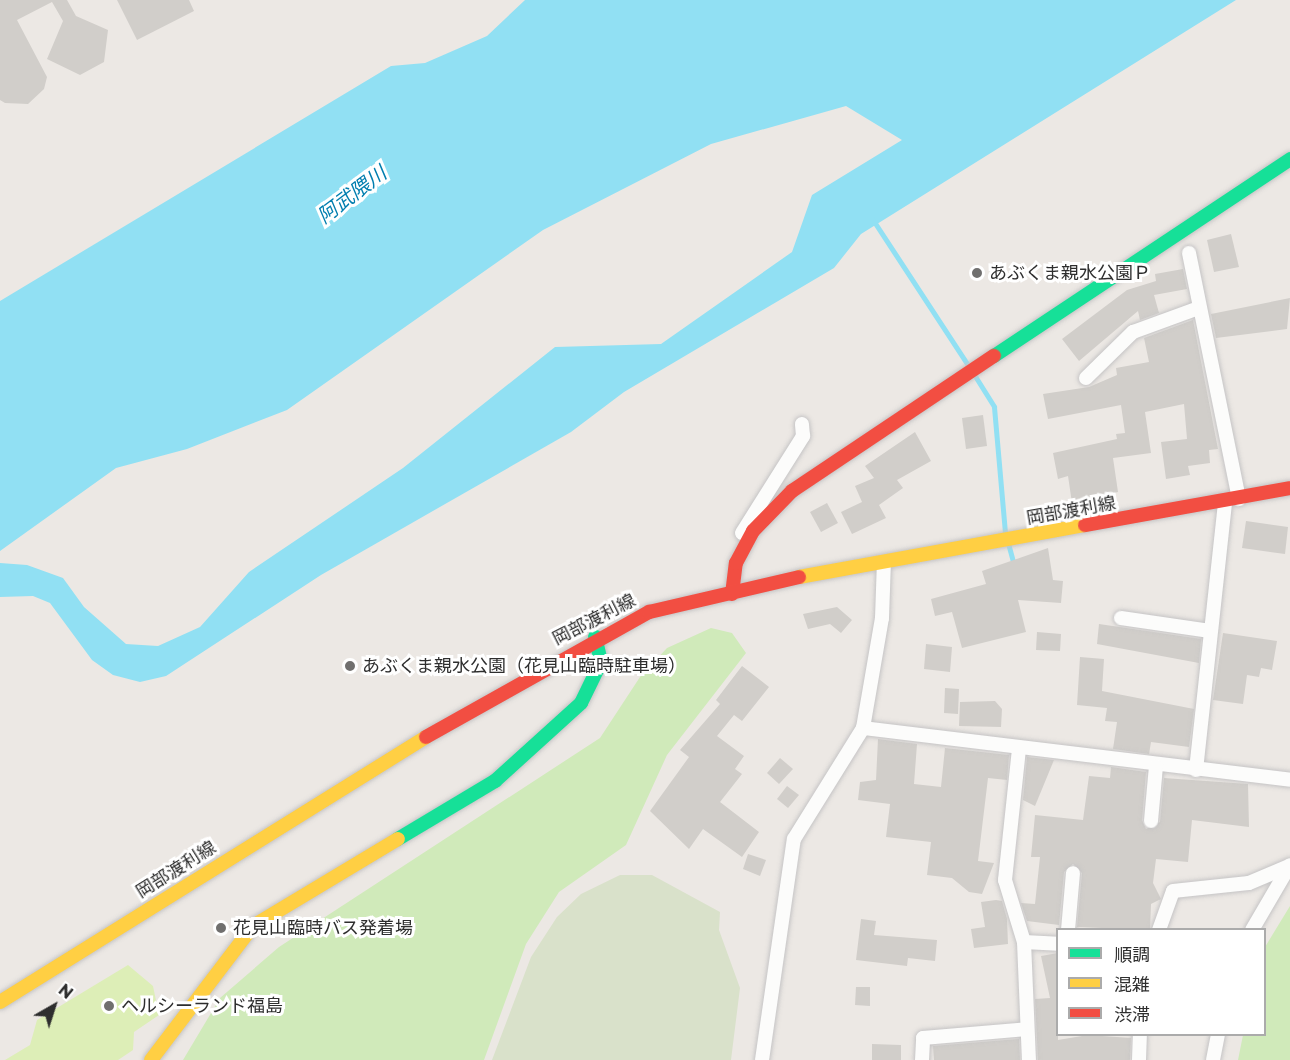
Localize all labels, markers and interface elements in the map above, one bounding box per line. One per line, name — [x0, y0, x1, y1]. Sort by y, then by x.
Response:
water label: 阿武隈川 — [313, 161, 391, 229]
place label: あぶくま親水公園Ｐ — [989, 262, 1151, 284]
marker: あぶくま親水公園Ｐ — [970, 266, 984, 280]
street label: 岡部渡利線 — [1025, 493, 1117, 529]
street label: 岡部渡利線 — [549, 590, 639, 650]
place label: あぶくま親水公園（花見山臨時駐車場） — [362, 655, 686, 677]
marker: あぶくま親水公園（花見山臨時駐車場） — [343, 659, 357, 673]
street label: 岡部渡利線 — [132, 837, 220, 903]
place label: 花見山臨時バス発着場 — [233, 917, 413, 939]
marker: 花見山臨時バス発着場 — [214, 921, 228, 935]
legend — [1056, 928, 1266, 1036]
text: 順調 — [1114, 944, 1150, 966]
text: 混雑 — [1114, 974, 1150, 996]
north arrow — [24, 976, 84, 1036]
text: N — [55, 980, 77, 1003]
place label: ヘルシーランド福島 — [121, 995, 283, 1017]
marker: ヘルシーランド福島 — [102, 999, 116, 1013]
text: 渋滞 — [1114, 1004, 1150, 1026]

